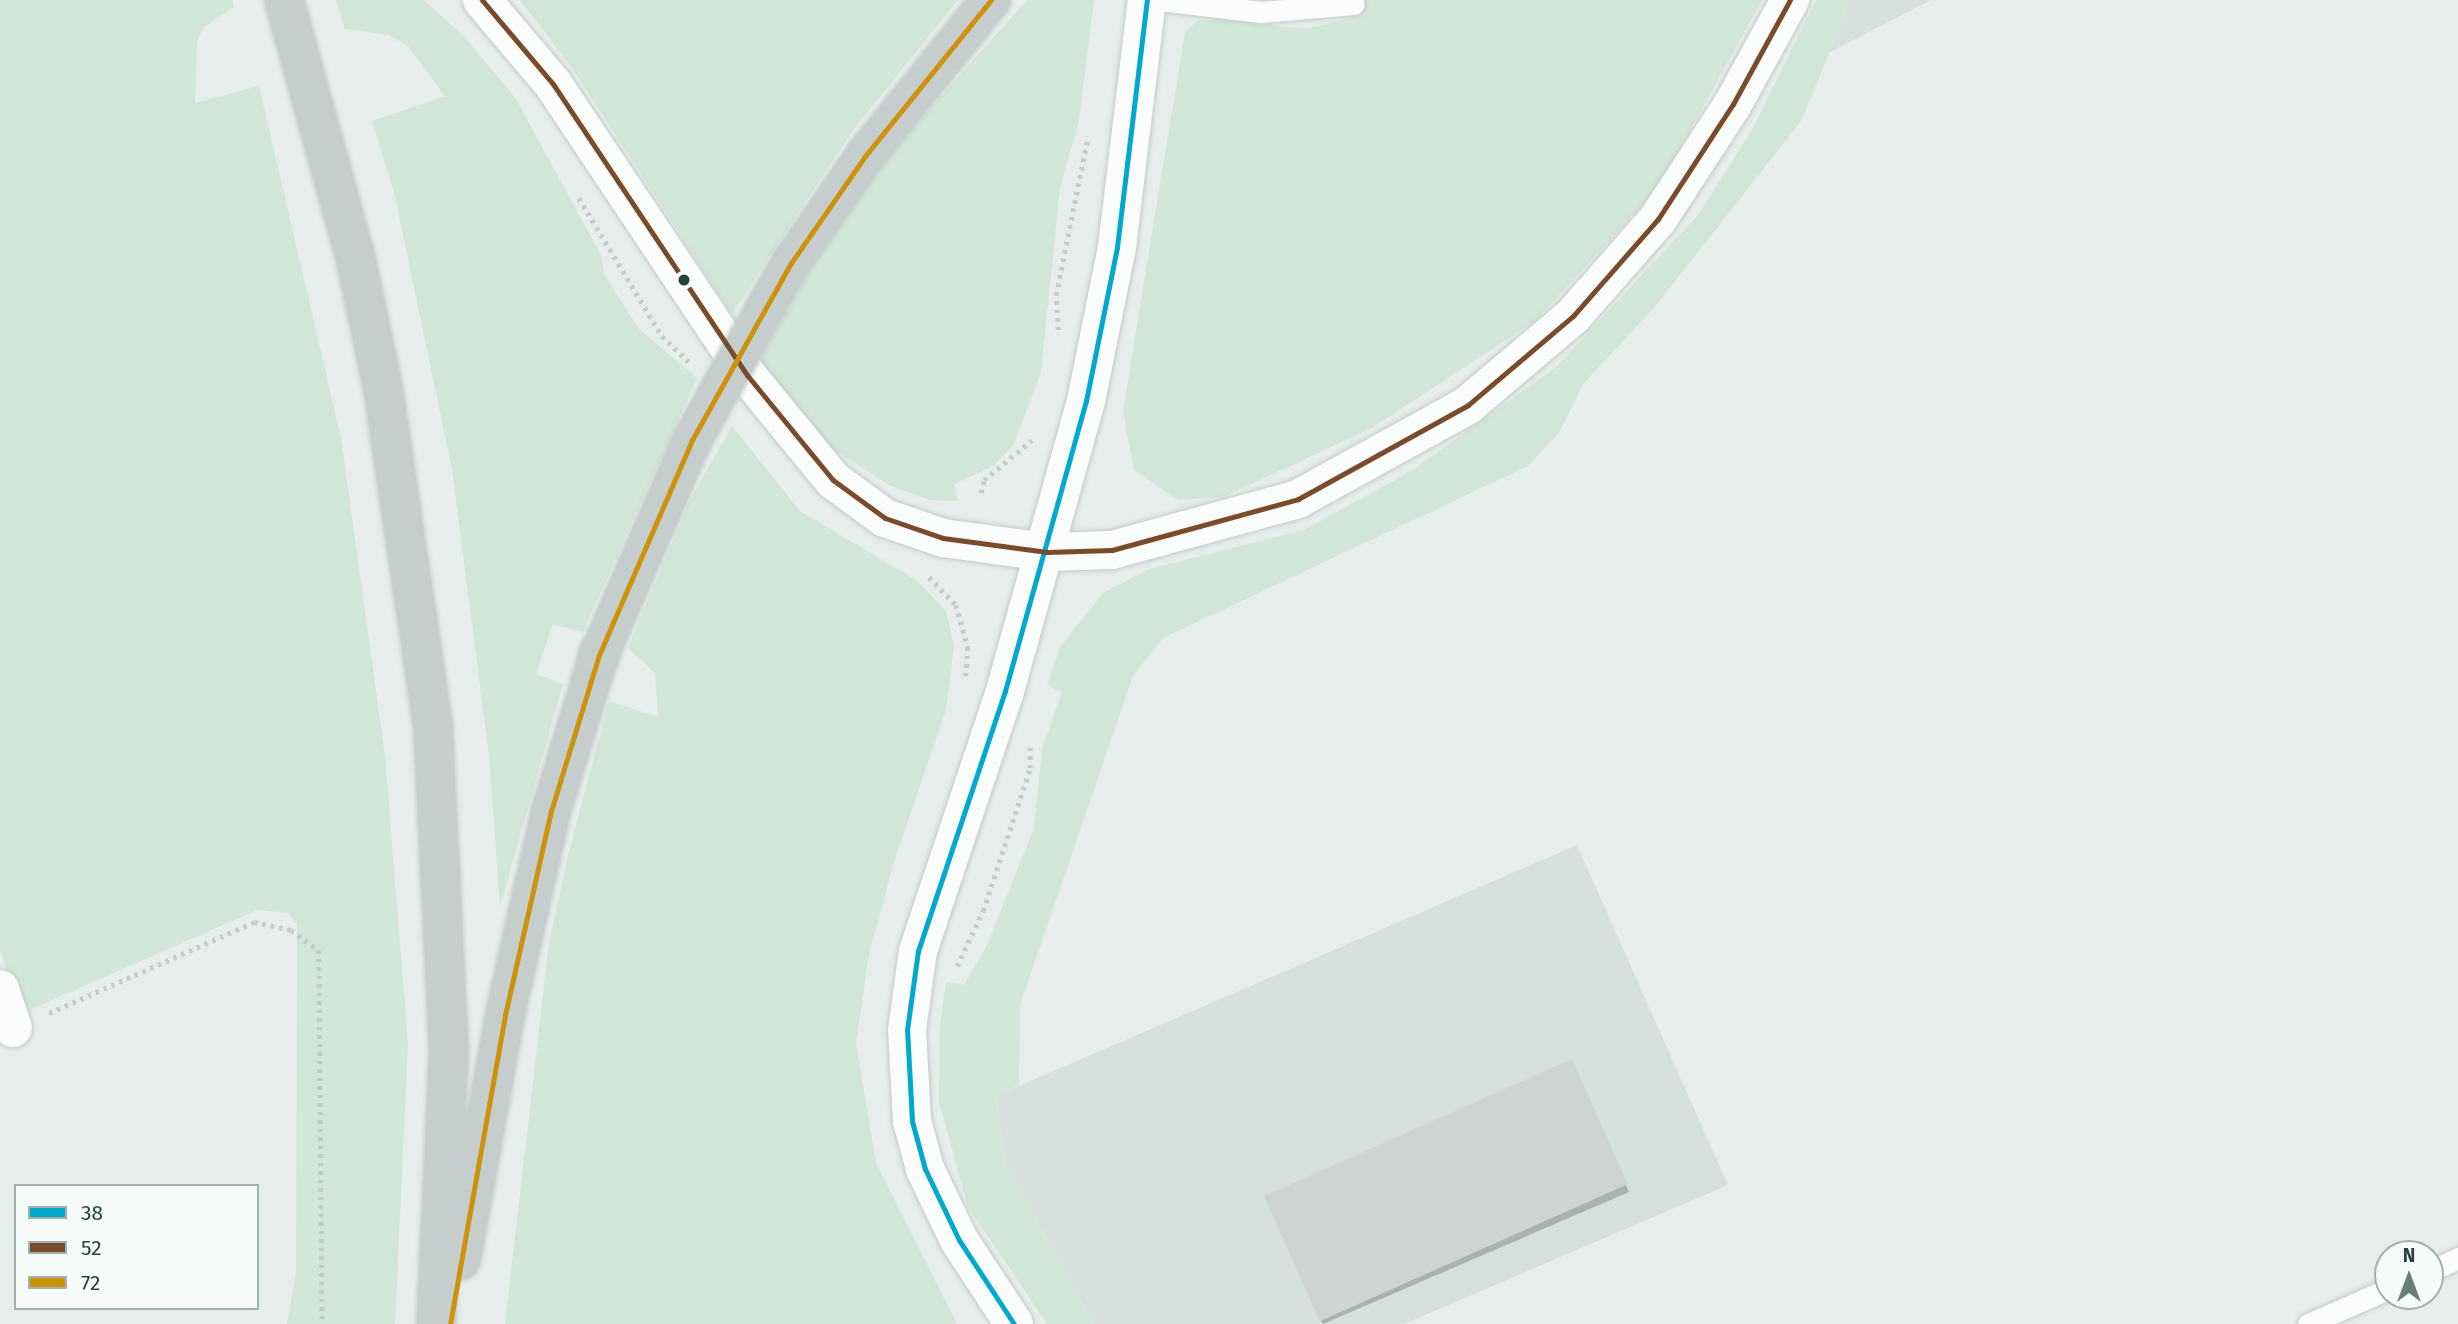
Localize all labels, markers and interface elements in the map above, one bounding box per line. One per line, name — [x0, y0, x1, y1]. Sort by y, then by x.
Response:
unlabelled marker — [677, 273, 691, 287]
legend — [14, 1184, 259, 1310]
text: 38 — [81, 1200, 103, 1226]
text: 52 — [81, 1235, 102, 1261]
north arrow — [2374, 1240, 2444, 1310]
text: N — [2403, 1244, 2415, 1267]
text: 72 — [81, 1270, 100, 1296]

